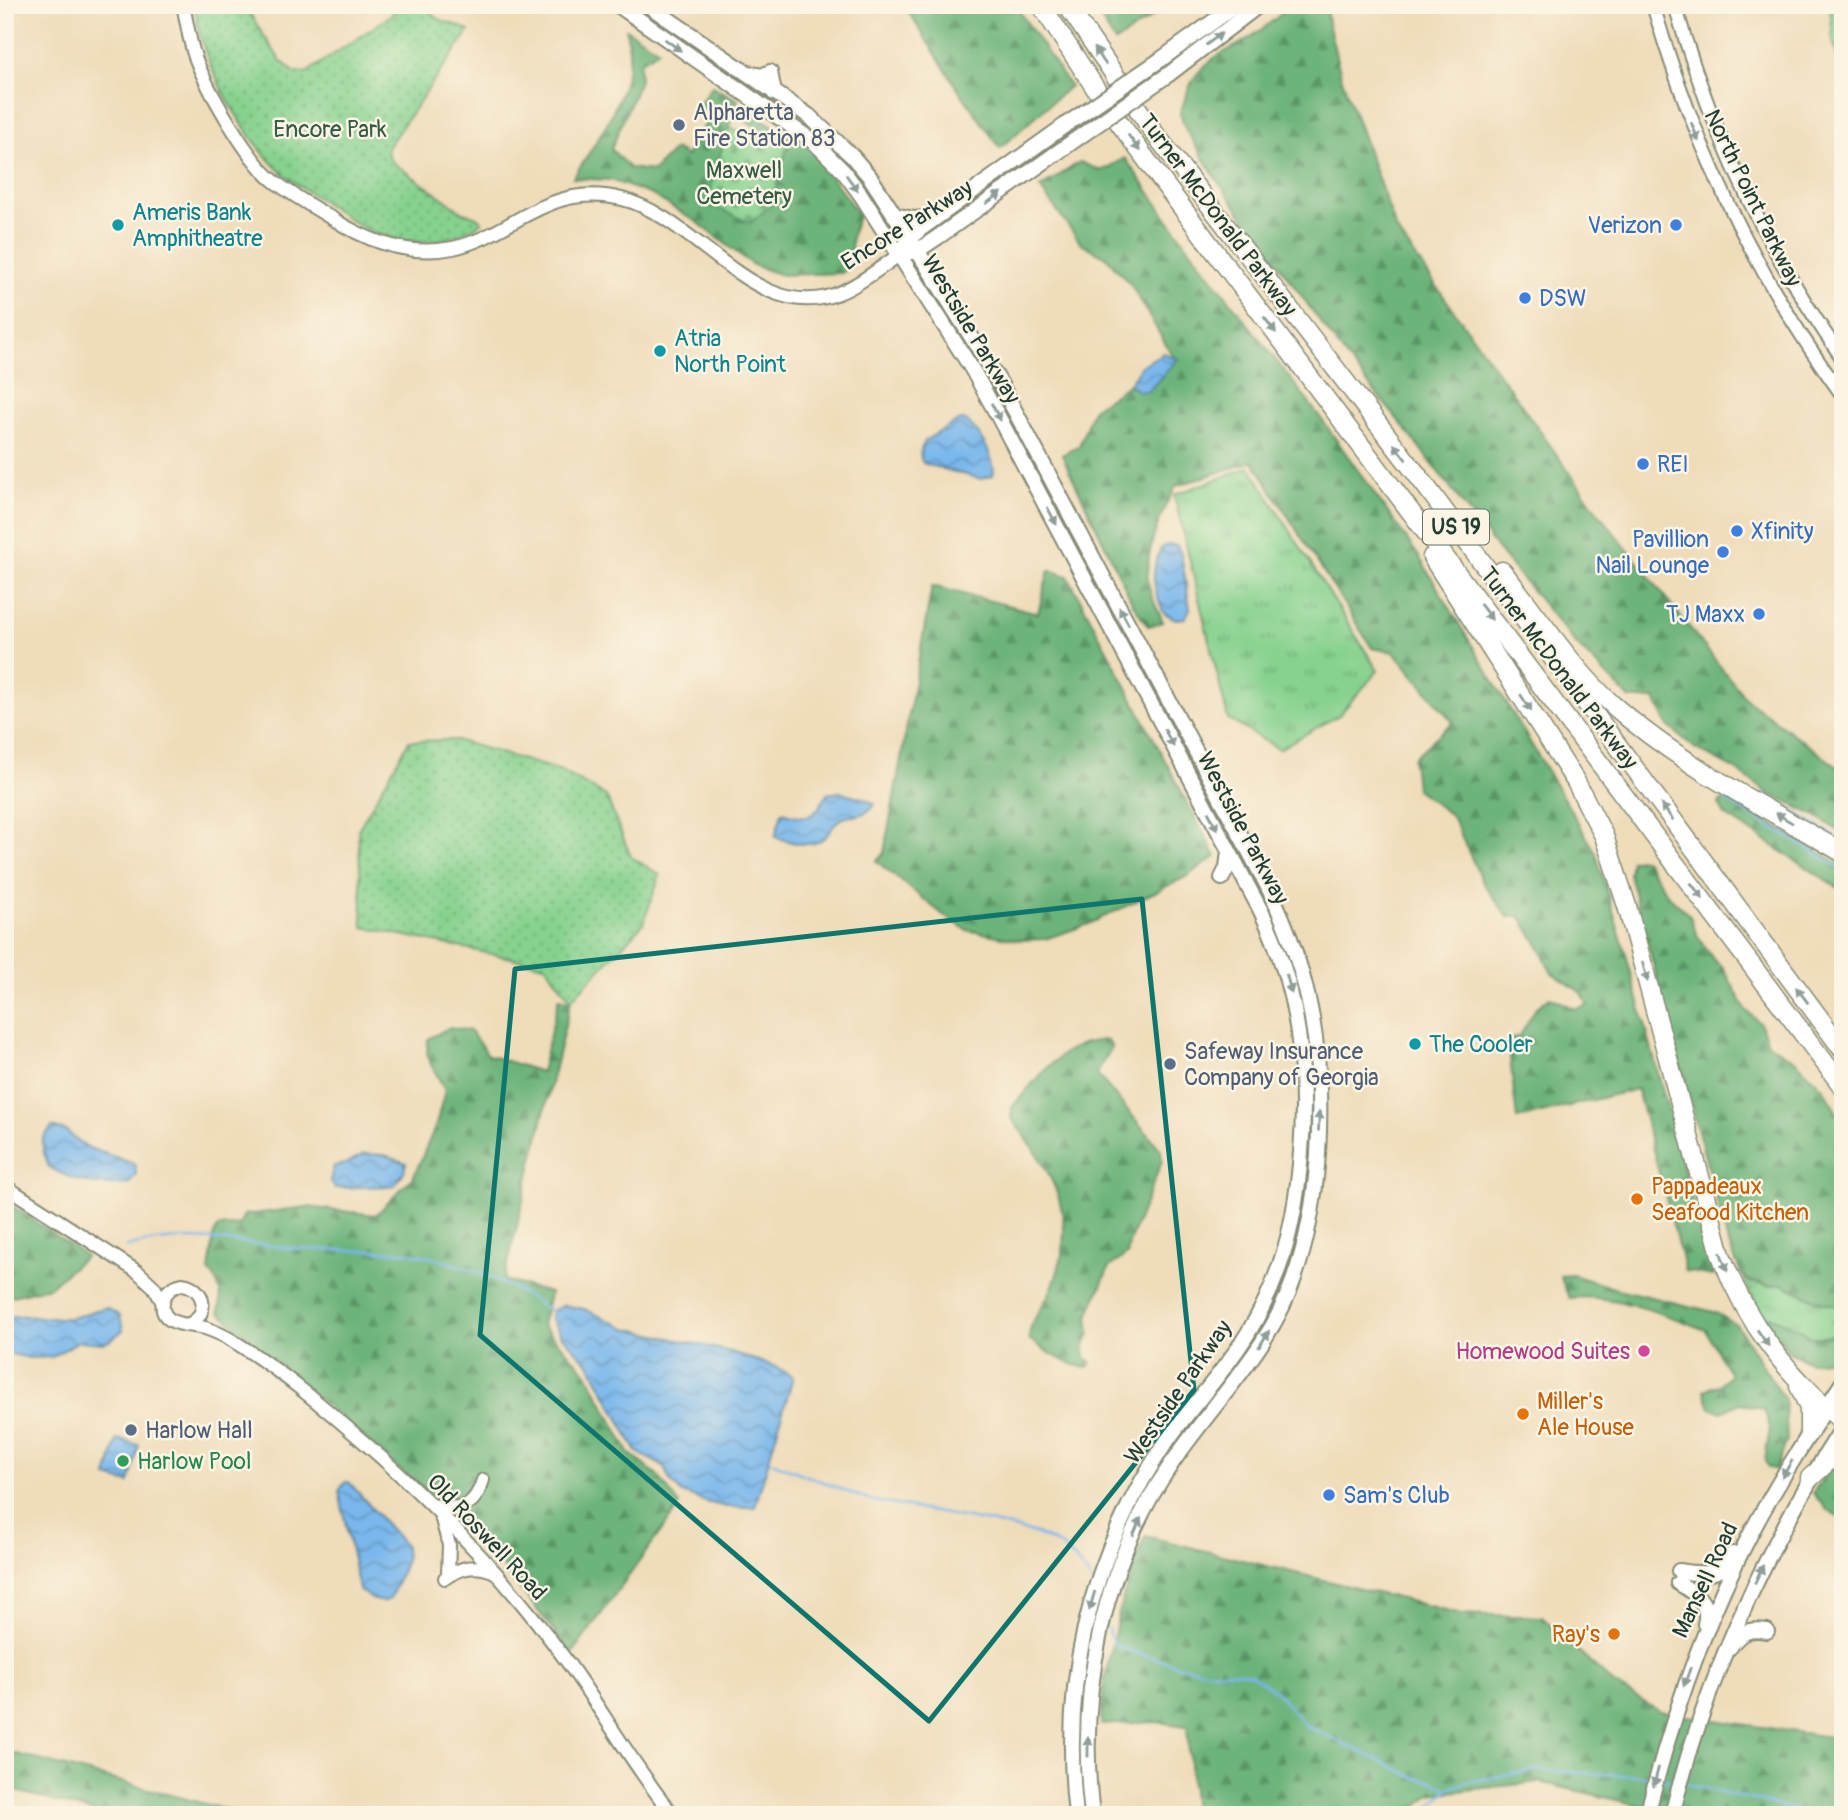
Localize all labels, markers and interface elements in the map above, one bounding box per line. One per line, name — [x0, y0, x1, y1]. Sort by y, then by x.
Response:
one-way arrow — [1204, 32, 1222, 47]
one-way arrow — [664, 38, 682, 52]
one-way arrow — [1093, 47, 1107, 65]
place label: Alpharetta Fire Station 83 — [693, 98, 836, 153]
street label: North Point Parkway — [1698, 105, 1809, 291]
street label: Turner McDonald Parkway — [1132, 108, 1304, 322]
park label: Encore Park — [273, 115, 387, 144]
marker: Alpharetta Fire Station 83 — [671, 117, 687, 133]
one-way arrow — [1690, 121, 1701, 142]
one-way arrow — [1127, 134, 1141, 152]
park label: Maxwell Cemetery — [696, 156, 792, 211]
street label: Encore Parkway — [836, 173, 978, 277]
one-way arrow — [845, 174, 859, 192]
one-way arrow — [985, 191, 1003, 205]
place label: Ameris Bank Amphitheatre — [132, 198, 263, 253]
place label: Verizon — [1587, 211, 1662, 240]
marker: Ameris Bank Amphitheatre — [110, 217, 126, 233]
marker: Verizon — [1668, 217, 1684, 233]
street label: Westside Parkway — [915, 249, 1027, 409]
place label: DSW — [1539, 284, 1586, 313]
marker: DSW — [1517, 290, 1533, 306]
one-way arrow — [1263, 316, 1277, 334]
place label: Atria North Point — [674, 324, 787, 379]
marker: Atria North Point — [652, 343, 668, 359]
one-way arrow — [990, 402, 1002, 422]
one-way arrow — [1392, 444, 1407, 462]
place label: REI — [1657, 450, 1689, 479]
marker: REI — [1635, 456, 1651, 472]
one-way arrow — [1045, 507, 1057, 527]
road number: US 19 — [1423, 510, 1489, 544]
place label: Xfinity — [1751, 517, 1814, 546]
marker: Xfinity — [1729, 523, 1745, 539]
place label: Pavillion Nail Lounge — [1595, 525, 1710, 580]
marker: Pavillion Nail Lounge — [1715, 544, 1731, 560]
street label: Turner McDonald Parkway — [1473, 561, 1645, 775]
place label: TJ Maxx — [1666, 600, 1745, 629]
one-way arrow — [1479, 603, 1493, 621]
one-way arrow — [1118, 606, 1130, 626]
marker: TJ Maxx — [1751, 606, 1767, 622]
one-way arrow — [1519, 694, 1533, 712]
one-way arrow — [1163, 729, 1175, 748]
street label: Westside Parkway — [1191, 747, 1296, 910]
one-way arrow — [1660, 803, 1674, 821]
one-way arrow — [1207, 811, 1219, 831]
one-way arrow — [1775, 812, 1794, 824]
one-way arrow — [1690, 882, 1704, 901]
one-way arrow — [1640, 961, 1651, 983]
one-way arrow — [1284, 974, 1295, 996]
one-way arrow — [1795, 986, 1809, 1004]
place label: The Cooler — [1429, 1030, 1533, 1059]
marker: The Cooler — [1407, 1036, 1423, 1052]
place label: Safeway Insurance Company of Georgia — [1184, 1037, 1379, 1092]
marker: Safeway Insurance Company of Georgia — [1162, 1056, 1178, 1072]
one-way arrow — [1314, 1110, 1325, 1132]
place label: Pappadeaux Seafood Kitchen — [1651, 1172, 1809, 1227]
marker: Pappadeaux Seafood Kitchen — [1629, 1191, 1645, 1207]
one-way arrow — [1719, 1252, 1730, 1273]
street label: Westside Parkway — [1118, 1314, 1238, 1470]
one-way arrow — [1257, 1329, 1270, 1348]
one-way arrow — [1756, 1329, 1770, 1347]
place label: Homewood Suites — [1456, 1337, 1630, 1366]
marker: Homewood Suites — [1636, 1343, 1652, 1359]
place label: Miller's Ale House — [1537, 1387, 1634, 1442]
marker: Miller's Ale House — [1515, 1406, 1531, 1422]
place label: Harlow Hall — [145, 1416, 253, 1445]
marker: Harlow Hall — [123, 1422, 139, 1438]
place label: Harlow Pool — [137, 1447, 251, 1476]
marker: Harlow Pool — [115, 1453, 131, 1469]
one-way arrow — [1780, 1459, 1793, 1478]
street label: Old Roswell Road — [421, 1468, 553, 1606]
place label: Sam's Club — [1343, 1481, 1450, 1510]
marker: Sam's Club — [1321, 1487, 1337, 1503]
one-way arrow — [1132, 1516, 1143, 1537]
street label: Mansell Road — [1666, 1518, 1744, 1642]
one-way arrow — [1753, 1564, 1764, 1584]
one-way arrow — [1087, 1590, 1097, 1611]
place label: Ray's — [1552, 1620, 1600, 1649]
marker: Ray's — [1606, 1626, 1622, 1642]
one-way arrow — [1682, 1667, 1693, 1688]
one-way arrow — [1082, 1736, 1094, 1758]
one-way arrow — [1650, 1766, 1661, 1788]

